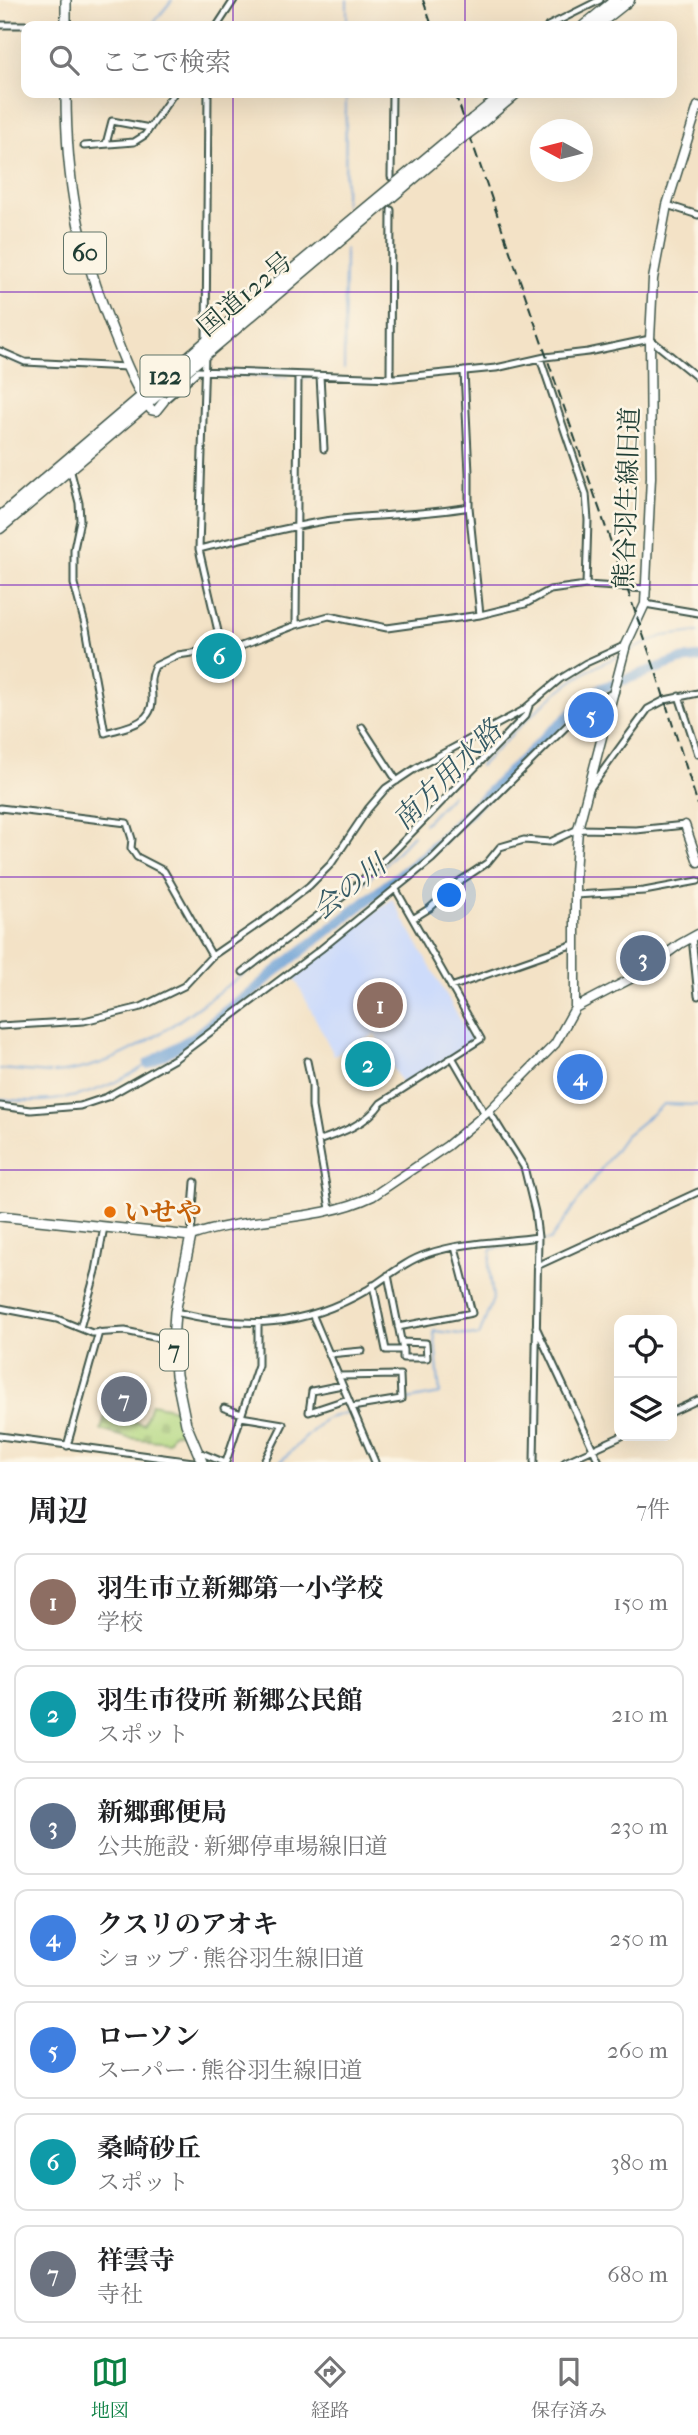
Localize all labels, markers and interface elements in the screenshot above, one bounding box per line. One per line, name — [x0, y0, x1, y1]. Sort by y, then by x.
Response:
search box — [21, 21, 677, 98]
icon: search — [45, 41, 83, 79]
text: ここで検索 — [101, 47, 231, 78]
north arrow — [530, 119, 593, 182]
road number: 60 — [64, 232, 106, 274]
street label: 国道122号 — [191, 245, 299, 343]
road number: 122 — [140, 356, 190, 396]
street label: 熊谷羽生線旧道 — [608, 407, 646, 589]
pin: 6 — [196, 630, 242, 682]
pin: 5 — [568, 689, 614, 741]
water label: 南方用水路 — [386, 712, 510, 836]
water label: 会の川 — [306, 846, 395, 926]
your location — [432, 878, 466, 912]
pin: 3 — [620, 932, 666, 984]
pin: 1 — [357, 979, 403, 1031]
pin: 2 — [345, 1038, 391, 1090]
pin: 4 — [557, 1051, 603, 1103]
place label: いせや — [124, 1197, 202, 1228]
marker: いせや — [102, 1204, 118, 1220]
map controls — [614, 1315, 677, 1441]
button: locate — [614, 1315, 677, 1378]
road number: 7 — [160, 1330, 188, 1370]
pin: 7 — [101, 1373, 147, 1425]
button: layers — [614, 1378, 677, 1441]
text: 周辺 — [28, 1494, 88, 1529]
text: 7件 — [636, 1496, 670, 1523]
text: 羽生市立新郷第一小学校 — [97, 1573, 383, 1604]
text: 1 — [49, 1589, 57, 1616]
text: 150 m — [613, 1589, 668, 1616]
text: 学校 — [97, 1609, 143, 1636]
text: 羽生市役所 新郷公民館 — [97, 1685, 363, 1716]
text: 2 — [47, 1701, 59, 1728]
text: 210 m — [611, 1701, 668, 1728]
text: スポット — [97, 1721, 189, 1748]
text: 新郷郵便局 — [97, 1797, 227, 1828]
text: 3 — [48, 1813, 58, 1840]
text: 230 m — [610, 1813, 668, 1840]
text: 公共施設 · 新郷停車場線旧道 — [97, 1833, 388, 1860]
text: クスリのアオキ — [97, 1909, 278, 1940]
text: 4 — [46, 1925, 60, 1952]
text: 250 m — [610, 1925, 668, 1952]
text: ショップ · 熊谷羽生線旧道 — [97, 1945, 364, 1972]
text: ローソン — [97, 2021, 200, 2052]
text: 5 — [48, 2037, 58, 2064]
text: 260 m — [607, 2037, 668, 2064]
text: スーパー · 熊谷羽生線旧道 — [97, 2057, 362, 2084]
text: 桑崎砂丘 — [97, 2133, 201, 2164]
text: 6 — [47, 2149, 59, 2176]
text: 380 m — [610, 2149, 668, 2176]
text: スポット — [97, 2169, 189, 2196]
text: 祥雲寺 — [97, 2245, 175, 2276]
text: 7 — [47, 2261, 59, 2288]
text: 680 m — [607, 2261, 668, 2288]
text: 寺社 — [97, 2281, 143, 2308]
tab: 地図 — [91, 2353, 129, 2422]
tab: 経路 — [311, 2353, 349, 2422]
tab: 保存済み — [531, 2353, 607, 2422]

